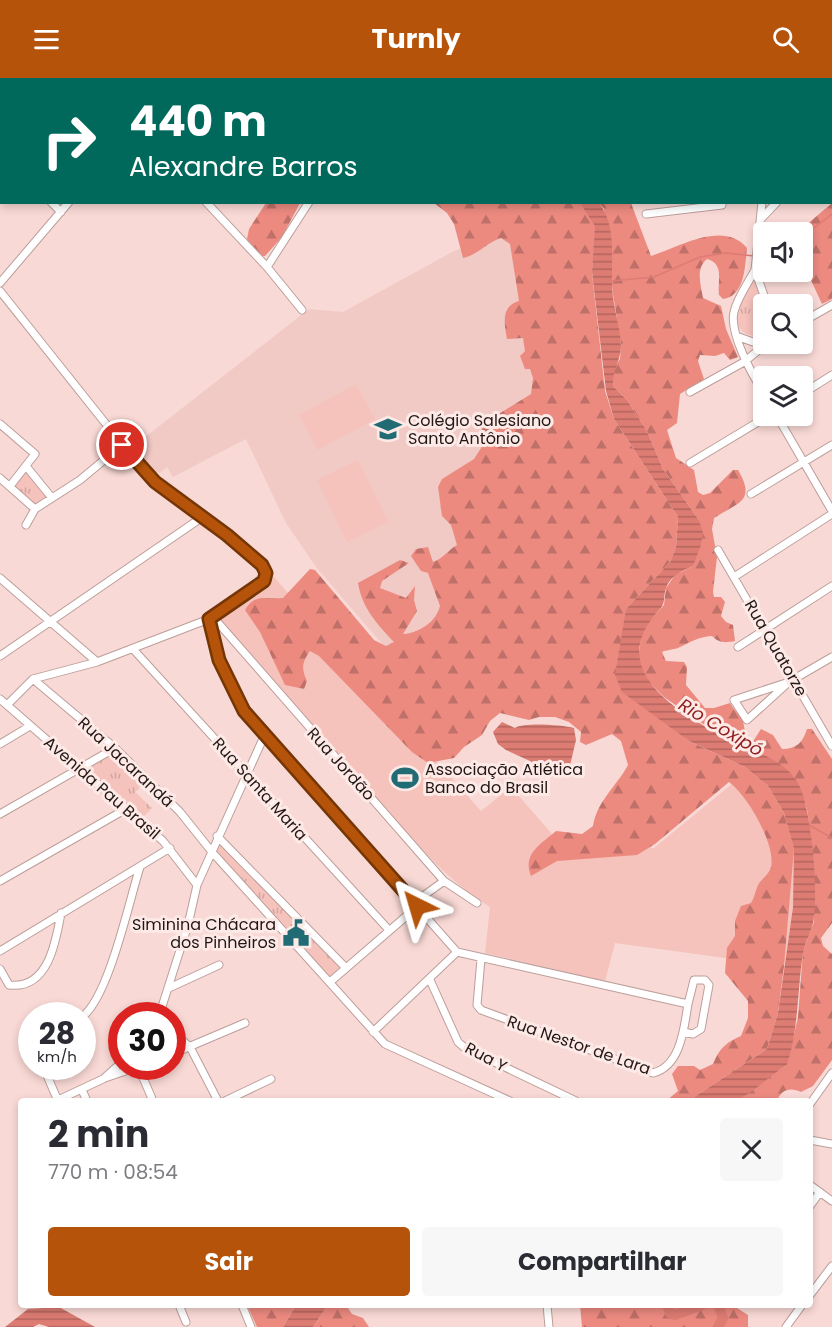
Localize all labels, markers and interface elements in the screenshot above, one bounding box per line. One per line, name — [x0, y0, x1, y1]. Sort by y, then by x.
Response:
text: Turnly — [372, 20, 460, 57]
icon: menu — [30, 23, 63, 56]
icon: search — [769, 23, 802, 56]
text: 440 m — [129, 92, 267, 151]
icon: right — [30, 102, 108, 180]
text: Alexandre Barros — [129, 148, 358, 185]
map controls — [753, 222, 813, 426]
button: sound — [753, 222, 813, 282]
button: search — [753, 294, 813, 354]
button: layers — [753, 366, 813, 426]
place label: Colégio Salesiano Santo Antônio — [408, 409, 551, 450]
school or university icon: Colégio Salesiano Santo Antônio — [373, 414, 403, 444]
pin — [96, 419, 147, 470]
icon: arrive — [105, 428, 138, 461]
street label: Rua Quatorze — [739, 596, 813, 701]
water label: Rio Coxipó — [674, 692, 768, 762]
street label: Rua Jacarandá — [73, 711, 179, 813]
street label: Rua Jordão — [302, 722, 380, 806]
street label: Avenida Pau Brasil — [39, 731, 165, 845]
street label: Rua Santa Maria — [207, 732, 313, 846]
place label: Associação Atlética Banco do Brasil — [425, 758, 583, 799]
sports icon: Associação Atlética Banco do Brasil — [390, 763, 420, 793]
position arrow — [385, 874, 449, 938]
place label: Siminina Chácara dos Pinheiros — [132, 913, 276, 954]
public building icon: Siminina Chácara dos Pinheiros — [281, 918, 311, 948]
speed limit sign: 30 — [108, 1002, 186, 1080]
street label: Rua Nestor de Lara — [504, 1010, 654, 1080]
text: 28 — [39, 1012, 75, 1055]
street label: Rua Y — [461, 1036, 512, 1078]
text: km/h — [37, 1046, 77, 1067]
text: 2 min — [48, 1109, 149, 1160]
button: close — [720, 1118, 783, 1181]
text: 770 m · 08:54 — [48, 1158, 178, 1186]
button: Sair — [48, 1227, 410, 1296]
button: Compartilhar — [422, 1227, 783, 1296]

